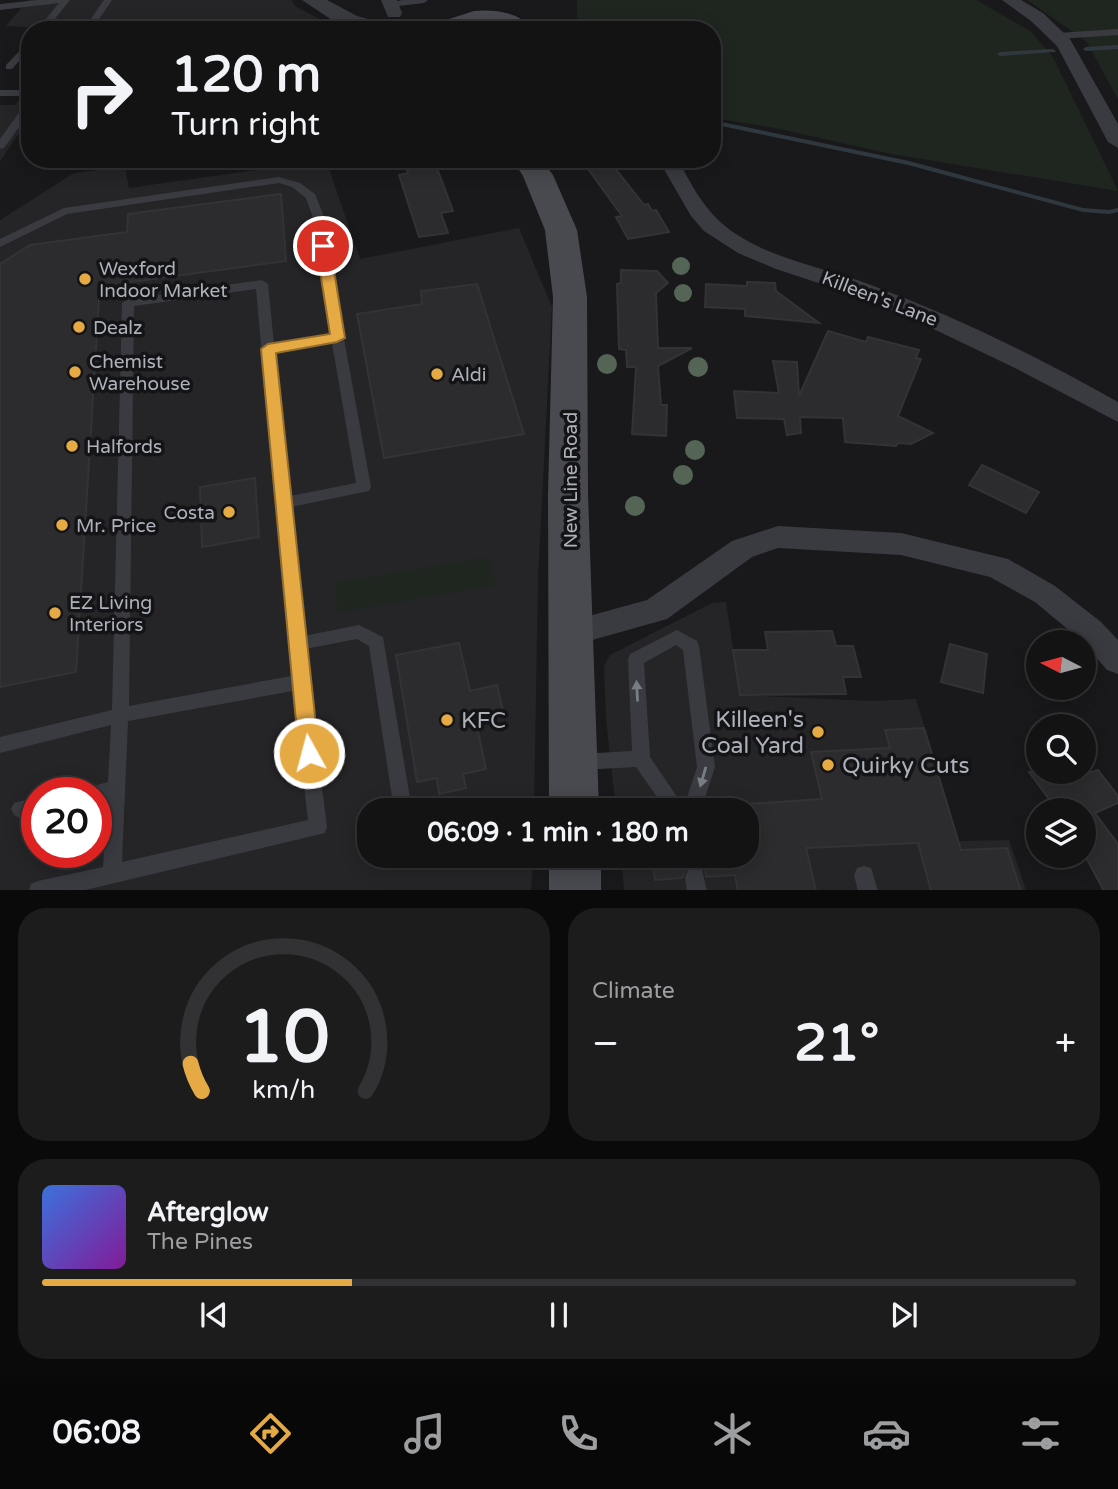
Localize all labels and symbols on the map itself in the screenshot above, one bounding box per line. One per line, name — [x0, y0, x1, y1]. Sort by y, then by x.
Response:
pin — [293, 216, 353, 276]
place label: Wexford Indoor Market — [99, 258, 228, 302]
street label: Killeen's Lane — [819, 267, 941, 331]
marker: Wexford Indoor Market — [77, 271, 93, 287]
place label: Dealz — [93, 317, 143, 339]
marker: Dealz — [71, 319, 87, 335]
place label: Chemist Warehouse — [89, 351, 190, 395]
marker: Chemist Warehouse — [67, 364, 83, 380]
place label: Aldi — [451, 364, 487, 386]
marker: Aldi — [429, 366, 445, 382]
street label: New Line Road — [560, 412, 582, 548]
place label: Halfords — [86, 436, 162, 458]
marker: Halfords — [64, 438, 80, 454]
place label: Costa — [164, 502, 215, 524]
marker: Costa — [221, 504, 237, 520]
place label: Mr. Price — [76, 515, 156, 537]
marker: Mr. Price — [54, 517, 70, 533]
place label: EZ Living Interiors — [69, 592, 152, 636]
marker: EZ Living Interiors — [47, 605, 63, 621]
north arrow — [1026, 630, 1096, 700]
one-way arrow — [632, 680, 643, 702]
place label: Killeen's Coal Yard — [701, 706, 804, 760]
place label: KFC — [461, 707, 506, 735]
marker: KFC — [439, 712, 455, 728]
position arrow — [272, 716, 346, 790]
marker: Killeen's Coal Yard — [810, 724, 826, 740]
place label: Quirky Cuts — [842, 752, 969, 780]
marker: Quirky Cuts — [820, 757, 836, 773]
one-way arrow — [697, 767, 707, 788]
speed limit sign: 20 — [21, 777, 112, 868]

